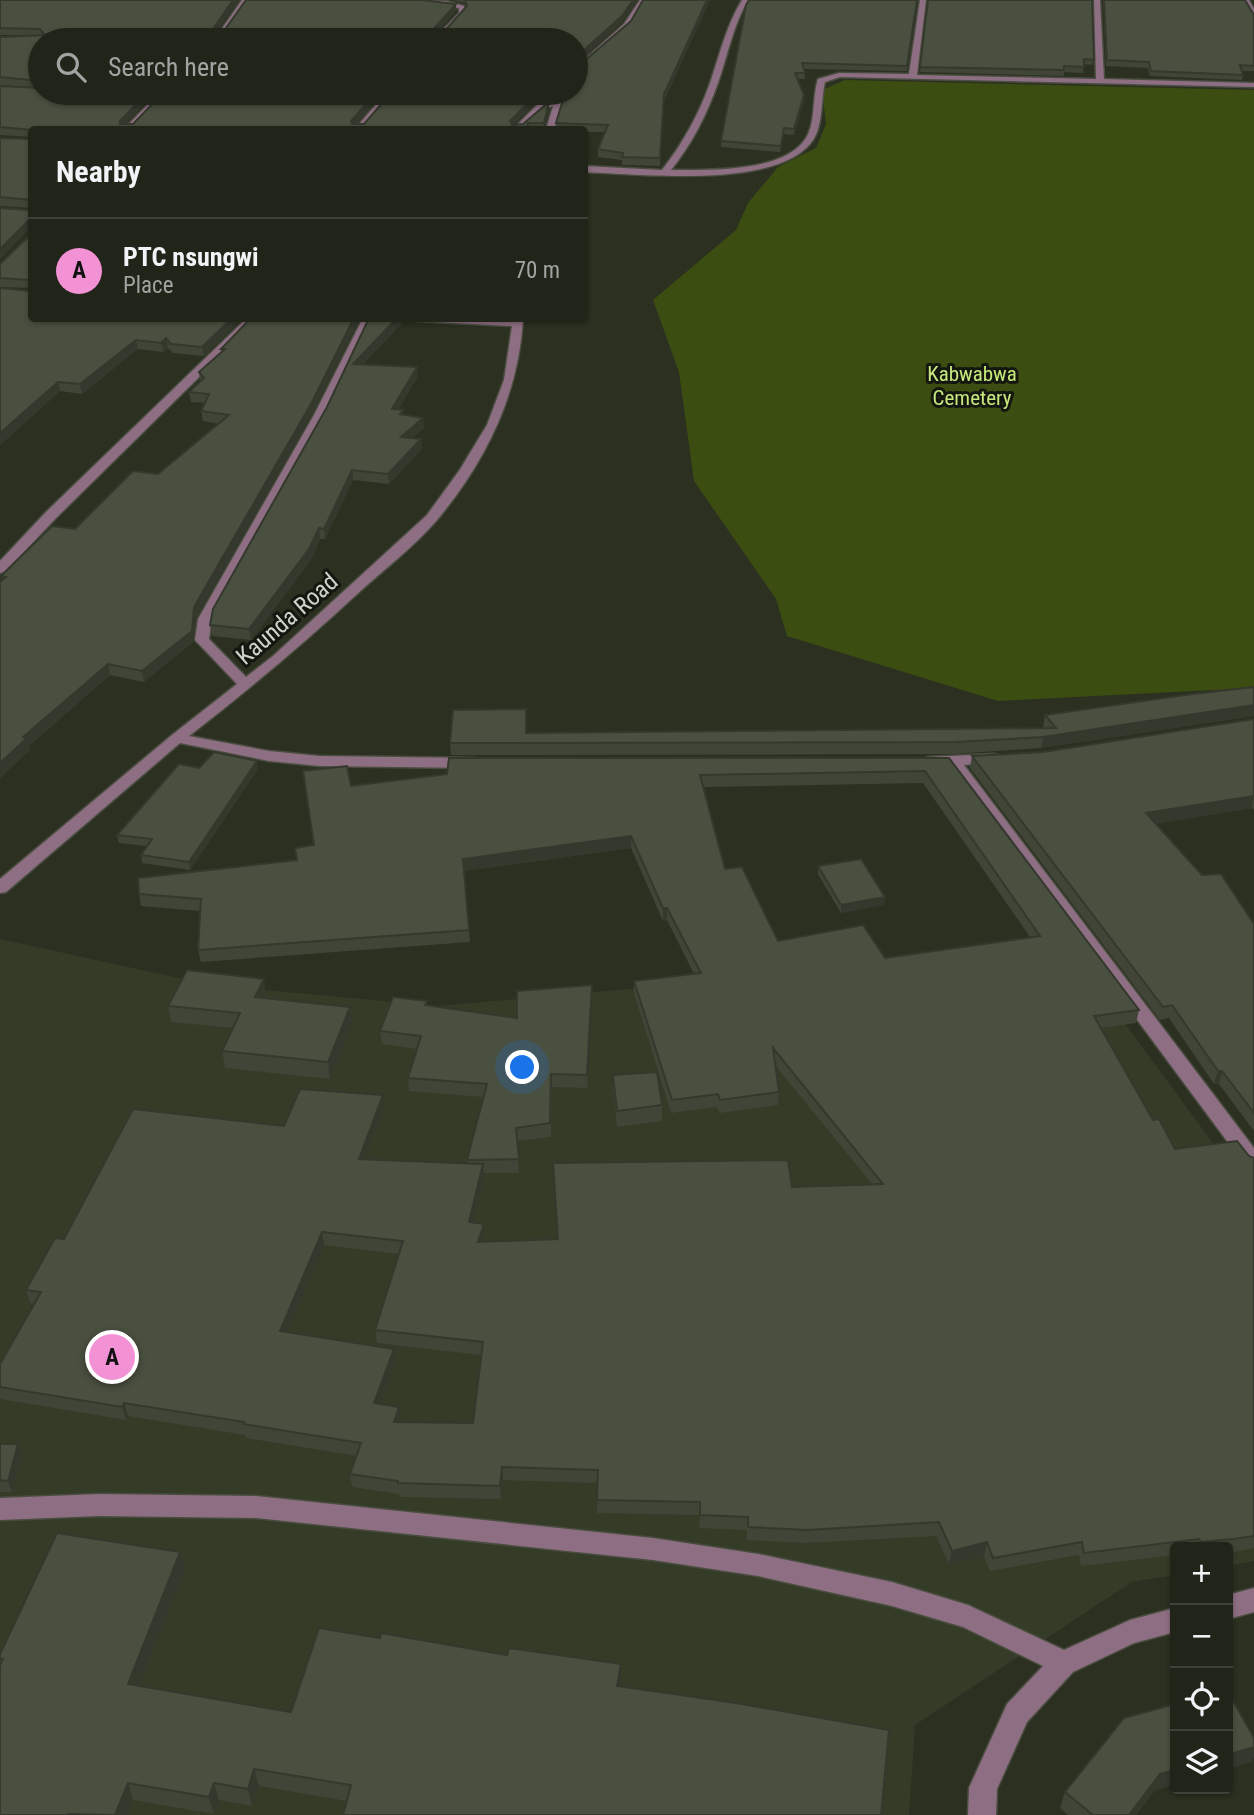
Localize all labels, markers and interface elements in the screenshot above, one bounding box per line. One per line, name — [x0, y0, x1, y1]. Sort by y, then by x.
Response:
search box — [28, 28, 588, 105]
icon: search — [52, 48, 90, 86]
text: Search here — [108, 52, 229, 82]
text: Nearby — [56, 154, 141, 189]
text: PTC nsungwi — [123, 242, 259, 272]
text: A — [72, 257, 86, 284]
text: 70 m — [515, 257, 560, 284]
text: Place — [123, 272, 173, 299]
park label: Kabwabwa Cemetery — [927, 362, 1017, 410]
street label: Kaunda Road — [231, 567, 343, 671]
your location — [505, 1050, 539, 1084]
pin: A — [89, 1331, 135, 1383]
map controls — [1170, 1542, 1233, 1794]
button: + — [1170, 1542, 1233, 1605]
button: − — [1170, 1605, 1233, 1668]
button: locate — [1170, 1668, 1233, 1731]
button: layers — [1170, 1731, 1233, 1794]

